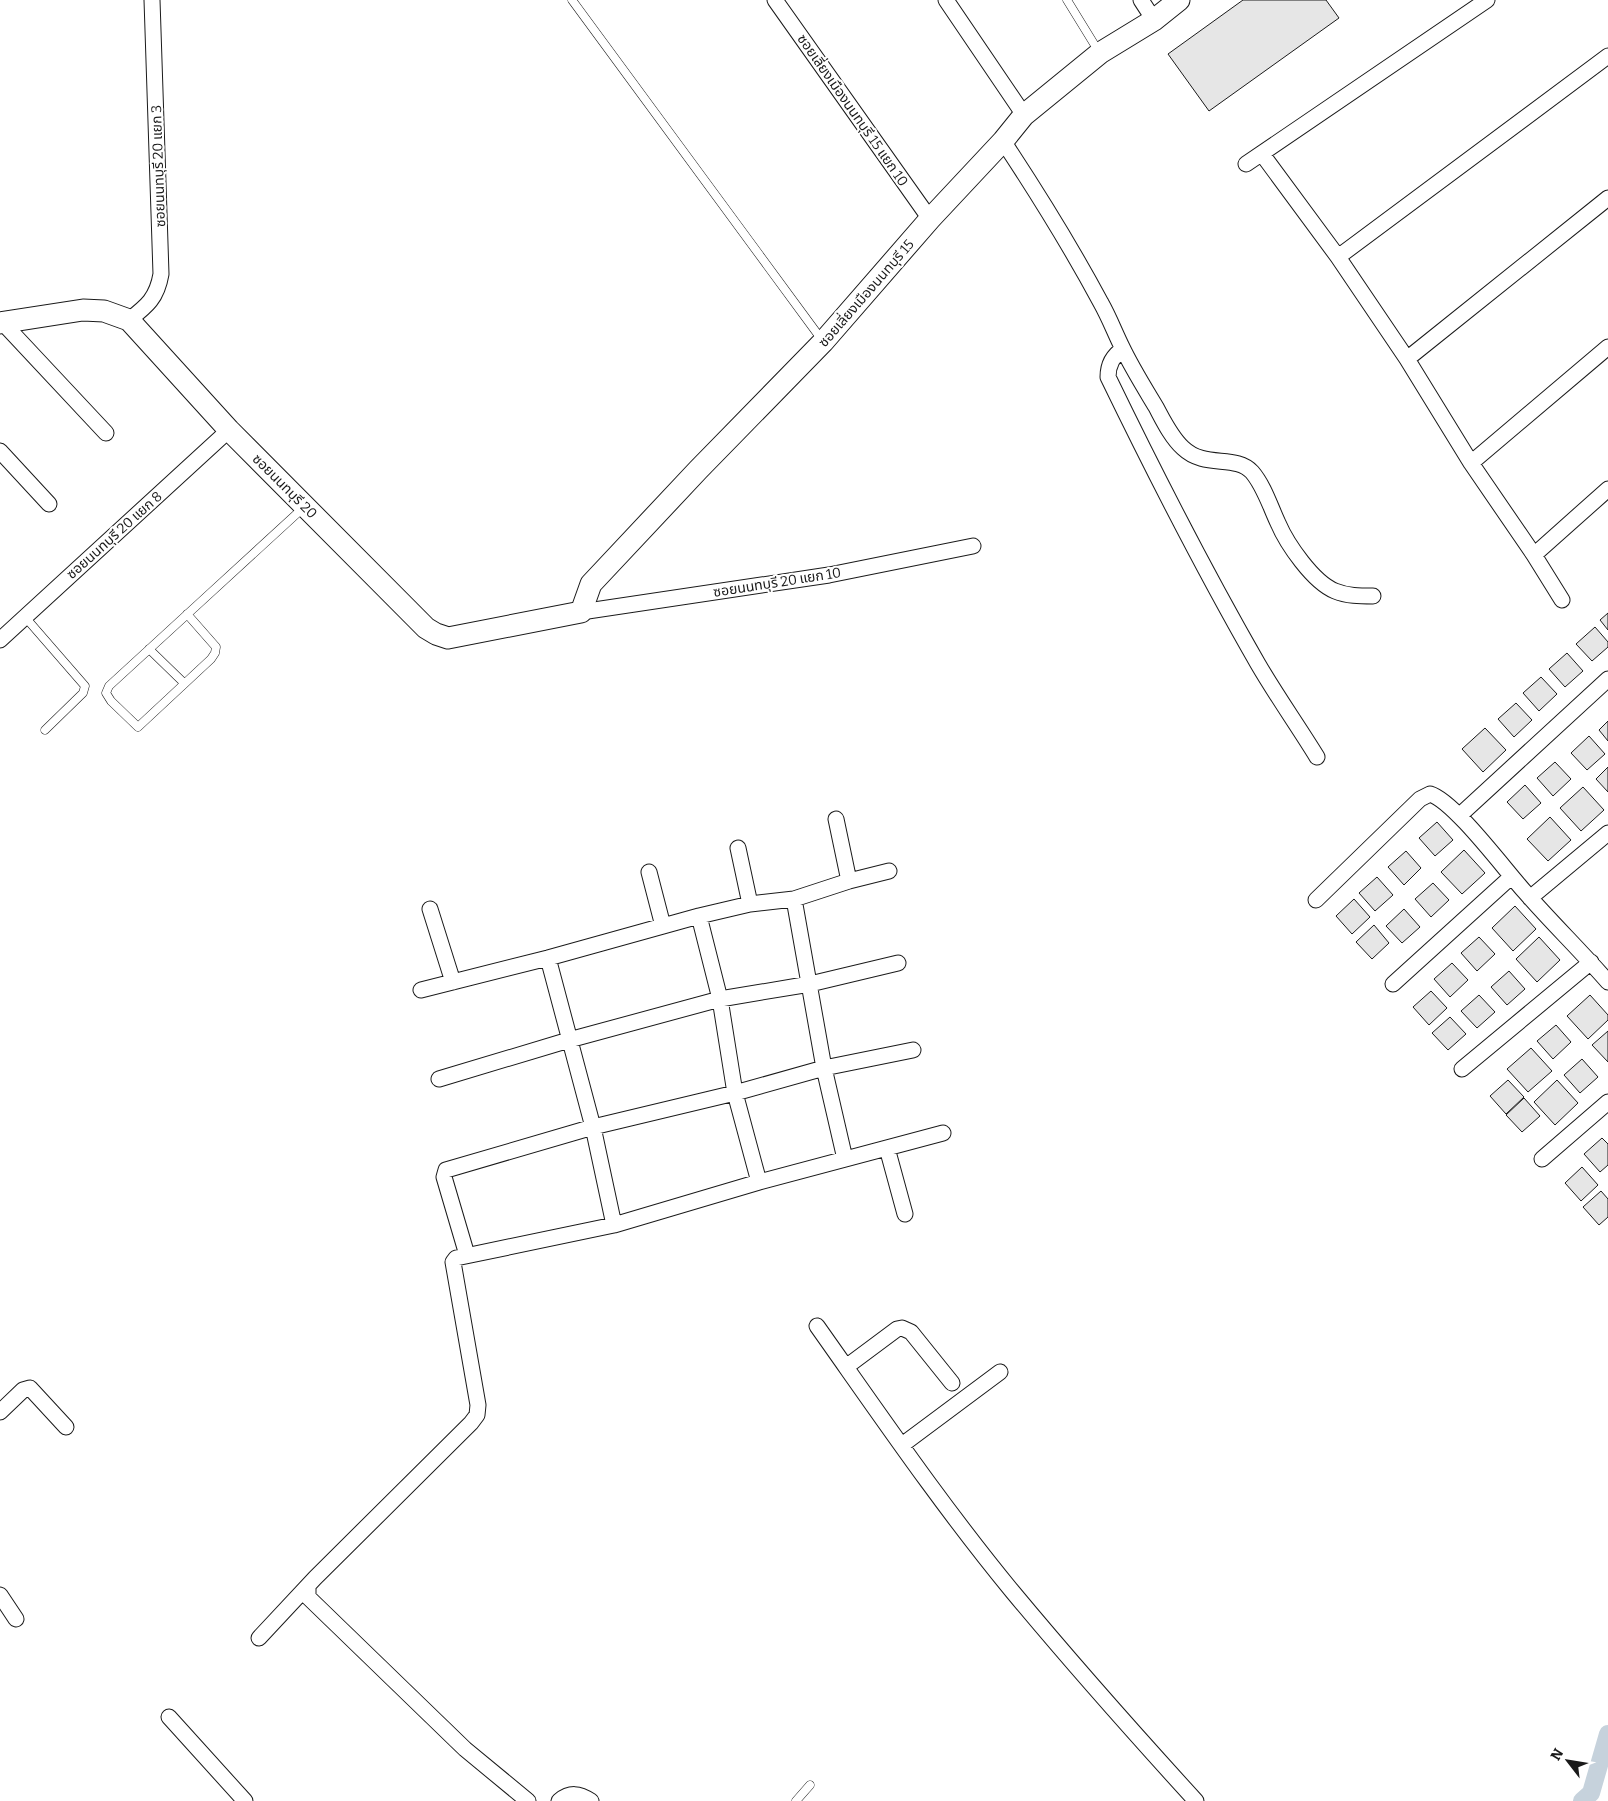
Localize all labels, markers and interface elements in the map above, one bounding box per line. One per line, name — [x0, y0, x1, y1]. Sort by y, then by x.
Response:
street label: ซอยเลี่ยงเมืองนนทบุรี 15 แยก 10 — [794, 30, 913, 190]
street label: ซอยนนทบุรี 20 แยก 3 — [148, 105, 169, 227]
street label: ซอยเลี่ยงเมืองนนทบุรี 15 — [813, 235, 918, 351]
street label: ซอยนนทบุรี 20 — [249, 450, 321, 522]
street label: ซอยนนทบุรี 20 แยก 8 — [63, 488, 166, 583]
street label: ซอยนนทบุรี 20 แยก 10 — [712, 564, 842, 601]
north arrow — [1543, 1736, 1593, 1786]
text: N — [1547, 1745, 1567, 1764]

